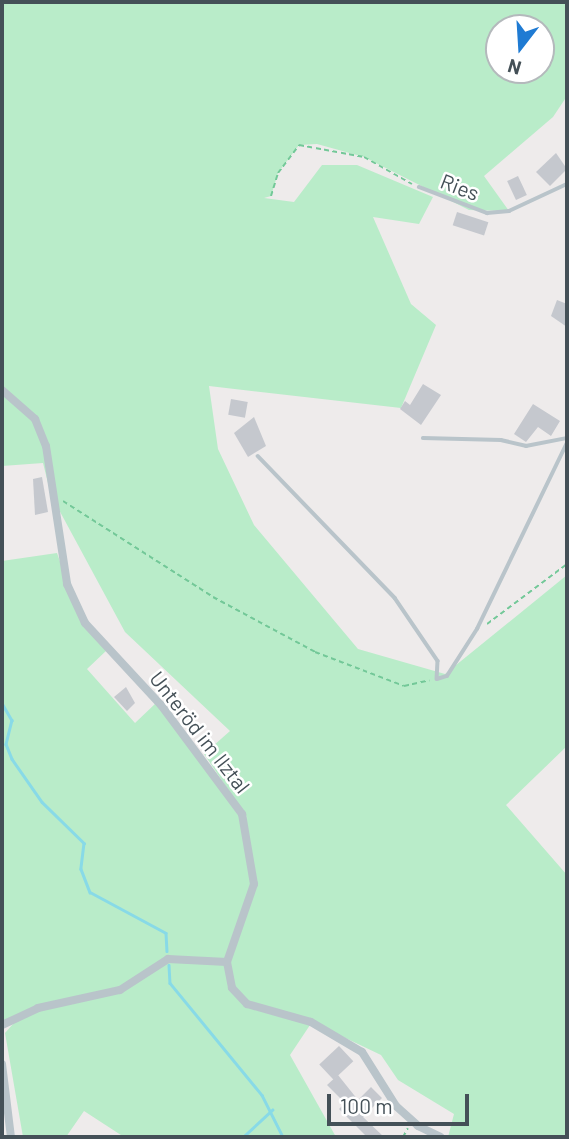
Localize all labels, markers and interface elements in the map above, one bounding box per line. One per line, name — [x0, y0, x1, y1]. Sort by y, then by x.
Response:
north arrow — [485, 14, 555, 84]
text: N — [505, 55, 524, 80]
street label: Ries — [437, 168, 483, 206]
street label: Unteröd im Ilztal — [145, 666, 255, 798]
scale bar — [331, 1080, 473, 1124]
text: 100 m — [340, 1093, 393, 1118]

